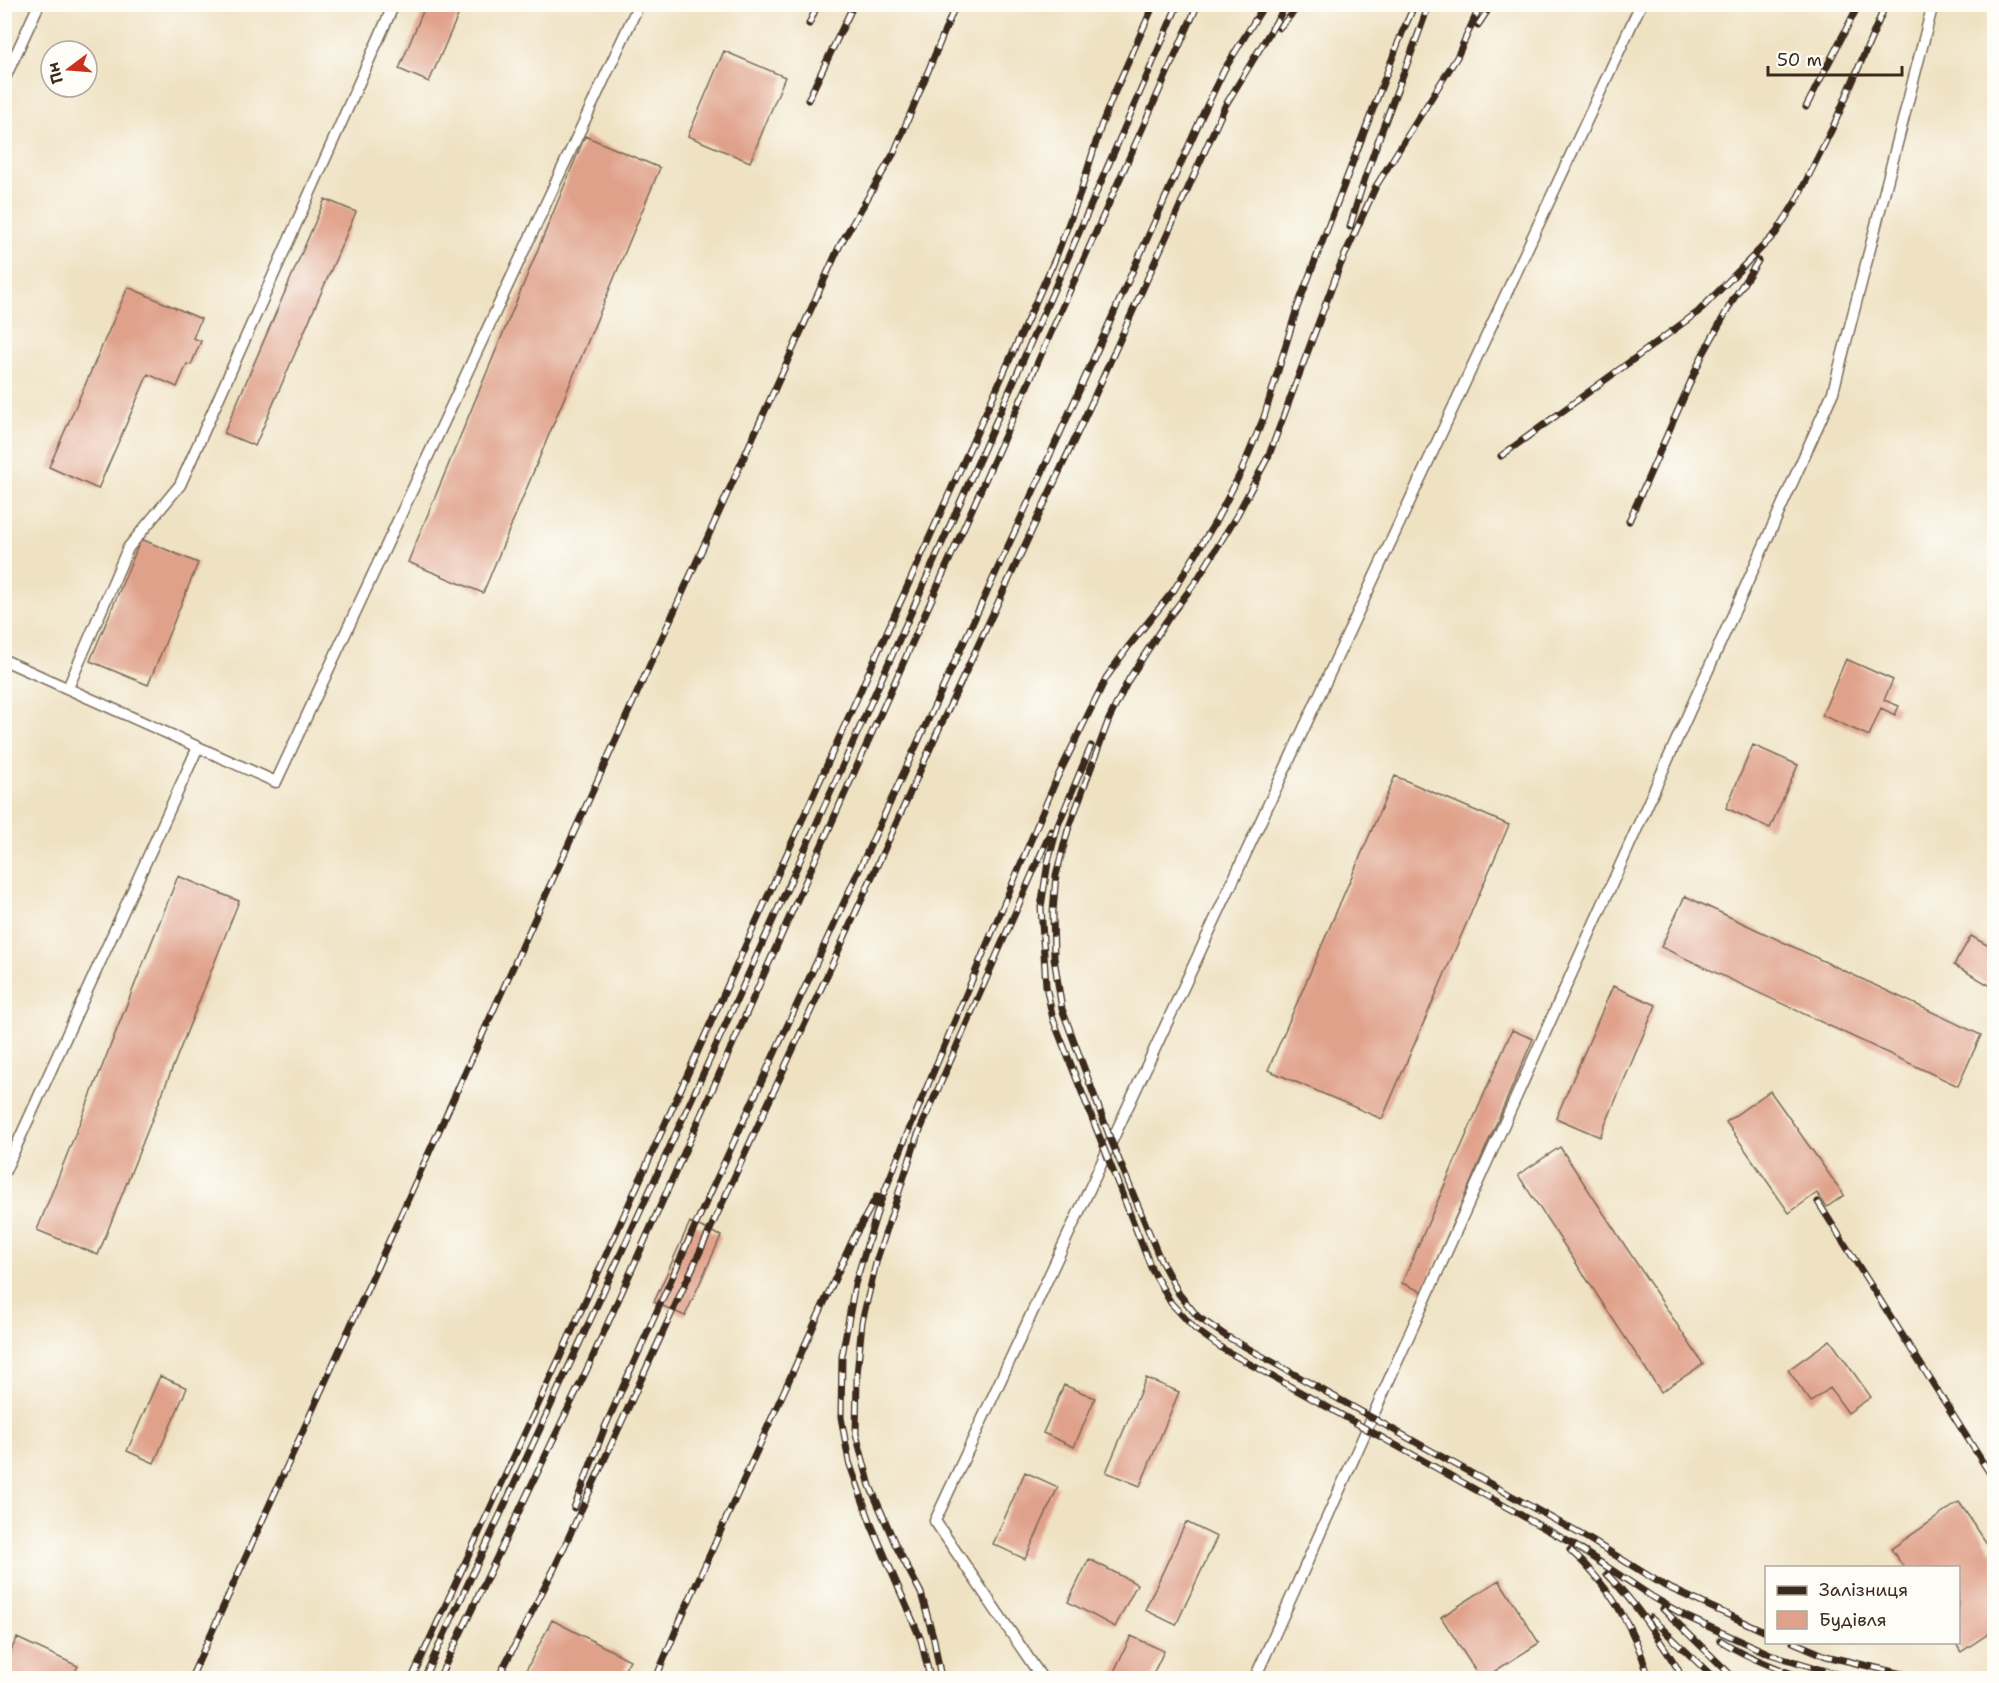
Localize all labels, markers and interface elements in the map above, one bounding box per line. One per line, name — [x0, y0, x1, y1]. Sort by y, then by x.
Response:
north arrow — [39, 39, 99, 99]
scale bar — [1768, 39, 1902, 77]
text: 50 m — [1777, 48, 1822, 72]
text: Пн — [42, 60, 68, 86]
legend — [1765, 1566, 1960, 1644]
text: Залізниця — [1819, 1578, 1908, 1602]
text: Будівля — [1819, 1608, 1887, 1632]

